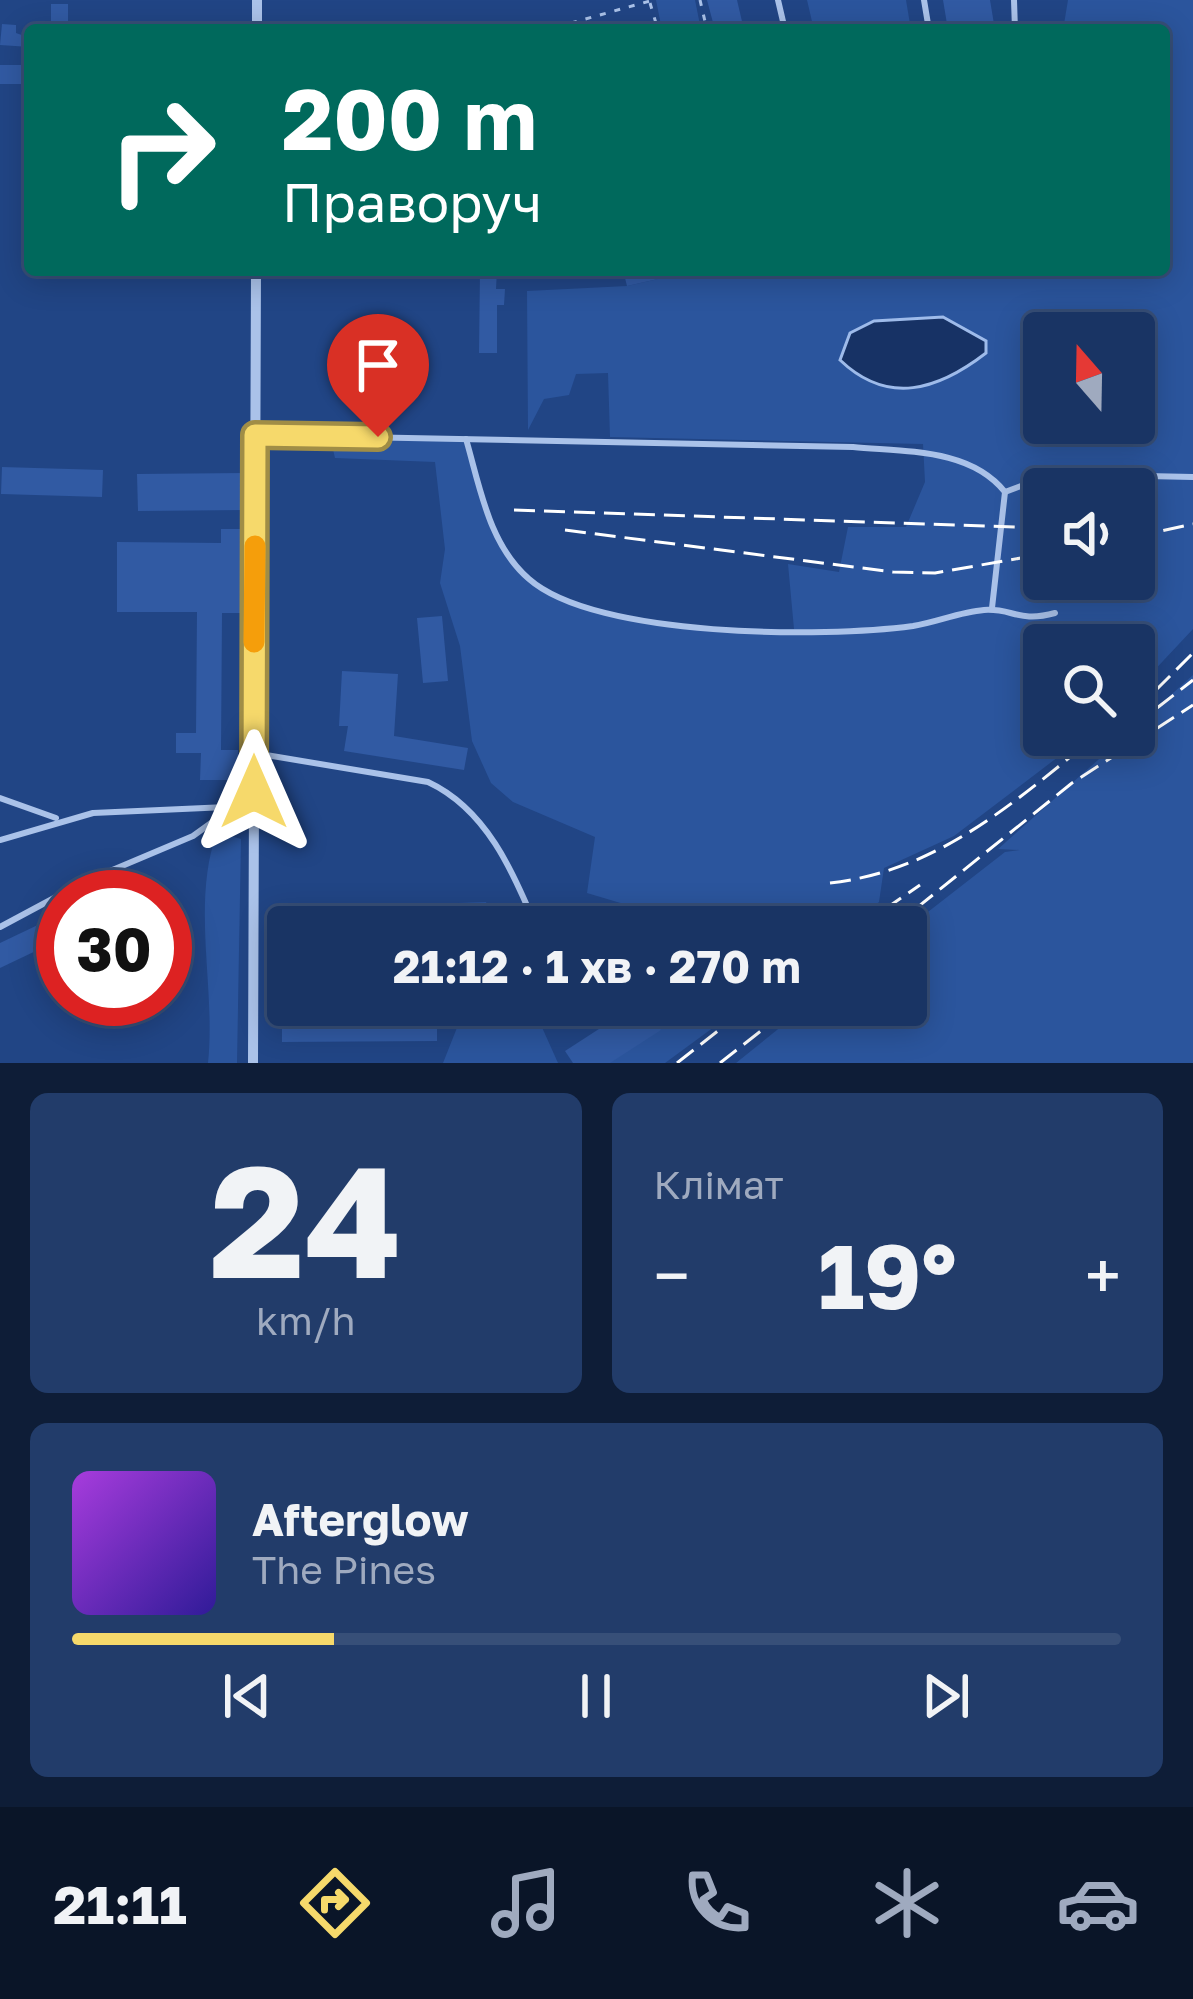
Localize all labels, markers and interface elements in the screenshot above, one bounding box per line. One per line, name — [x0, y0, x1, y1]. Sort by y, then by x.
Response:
text: 200 m — [282, 68, 537, 168]
icon: right — [84, 72, 240, 228]
text: Праворуч — [282, 169, 542, 234]
north arrow — [1023, 312, 1155, 444]
map controls — [1023, 312, 1155, 756]
pin — [327, 314, 429, 437]
icon: arrive — [345, 332, 411, 398]
button: sound — [1023, 468, 1155, 600]
button: search — [1023, 624, 1155, 756]
position arrow — [191, 729, 317, 855]
speed limit sign: 30 — [36, 870, 192, 1026]
text: 21:12 · 1 хв · 270 m — [393, 939, 801, 993]
text: 24 — [209, 1125, 402, 1312]
text: Клімат — [654, 1161, 784, 1208]
text: 19° — [818, 1221, 957, 1329]
text: − — [654, 1235, 690, 1315]
text: + — [1085, 1235, 1121, 1315]
text: km/h — [256, 1297, 355, 1344]
text: Afterglow — [252, 1492, 469, 1546]
text: The Pines — [252, 1546, 436, 1593]
icon: previous — [214, 1663, 280, 1729]
icon: pause — [563, 1663, 629, 1729]
icon: next — [913, 1663, 979, 1729]
icon: directions — [293, 1861, 377, 1945]
icon: music — [484, 1861, 568, 1945]
icon: phone — [675, 1861, 759, 1945]
icon: climate — [865, 1861, 949, 1945]
icon: car — [1056, 1861, 1140, 1945]
text: 21:11 — [53, 1871, 187, 1936]

